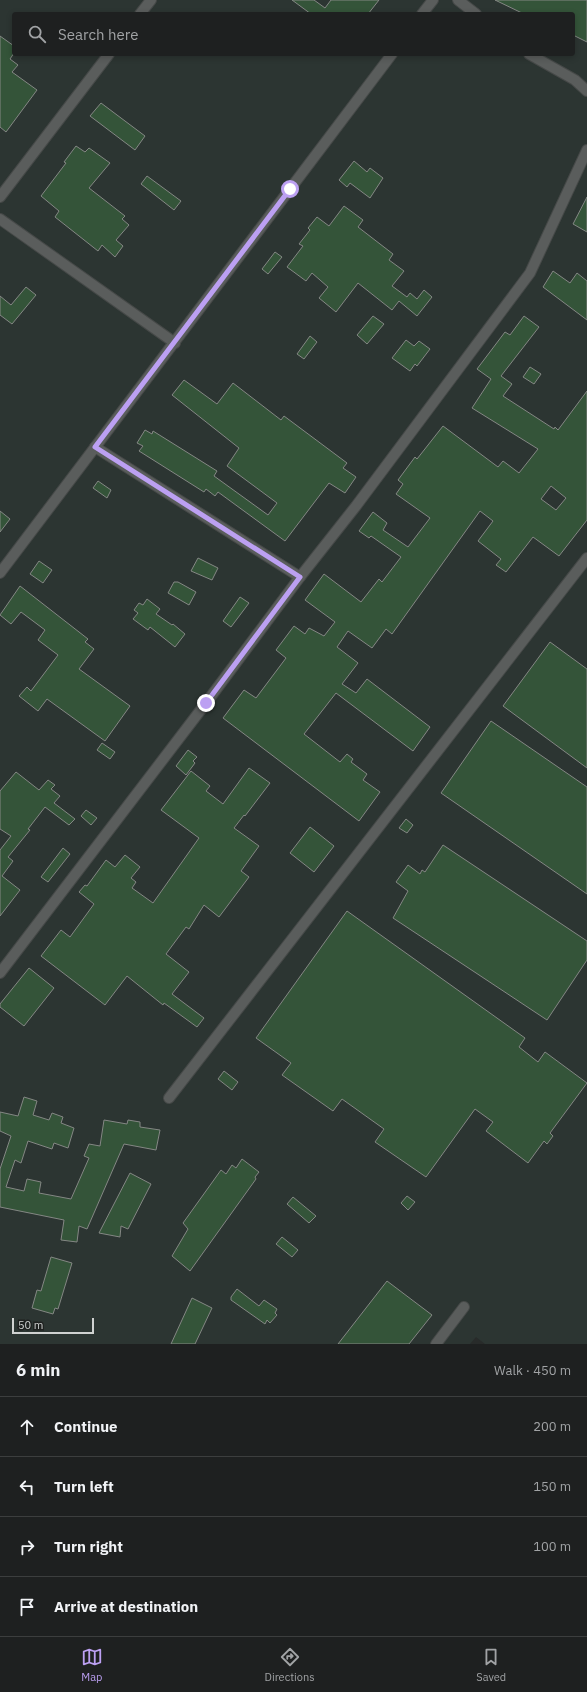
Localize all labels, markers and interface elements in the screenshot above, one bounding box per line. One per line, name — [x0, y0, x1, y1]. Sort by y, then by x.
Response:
search box — [12, 12, 575, 56]
icon: search — [26, 23, 48, 45]
text: Search here — [58, 25, 138, 44]
route start — [281, 180, 299, 198]
route end — [197, 694, 215, 712]
scale bar — [12, 1316, 94, 1335]
text: 50 m — [18, 1318, 43, 1332]
text: 6 min — [16, 1359, 60, 1381]
text: Walk · 450 m — [494, 1362, 571, 1379]
icon: ahead — [16, 1416, 38, 1438]
text: Continue — [54, 1417, 118, 1436]
text: 200 m — [533, 1418, 571, 1435]
icon: left — [16, 1476, 38, 1498]
text: Turn left — [54, 1477, 114, 1496]
text: 150 m — [533, 1478, 571, 1495]
icon: right — [16, 1536, 38, 1558]
text: Turn right — [54, 1537, 123, 1556]
text: 100 m — [533, 1538, 571, 1555]
icon: arrive — [16, 1596, 38, 1618]
text: Arrive at destination — [54, 1597, 198, 1616]
tab: Map — [81, 1646, 103, 1684]
tab: Directions — [265, 1646, 315, 1684]
tab: Saved — [476, 1646, 506, 1684]

